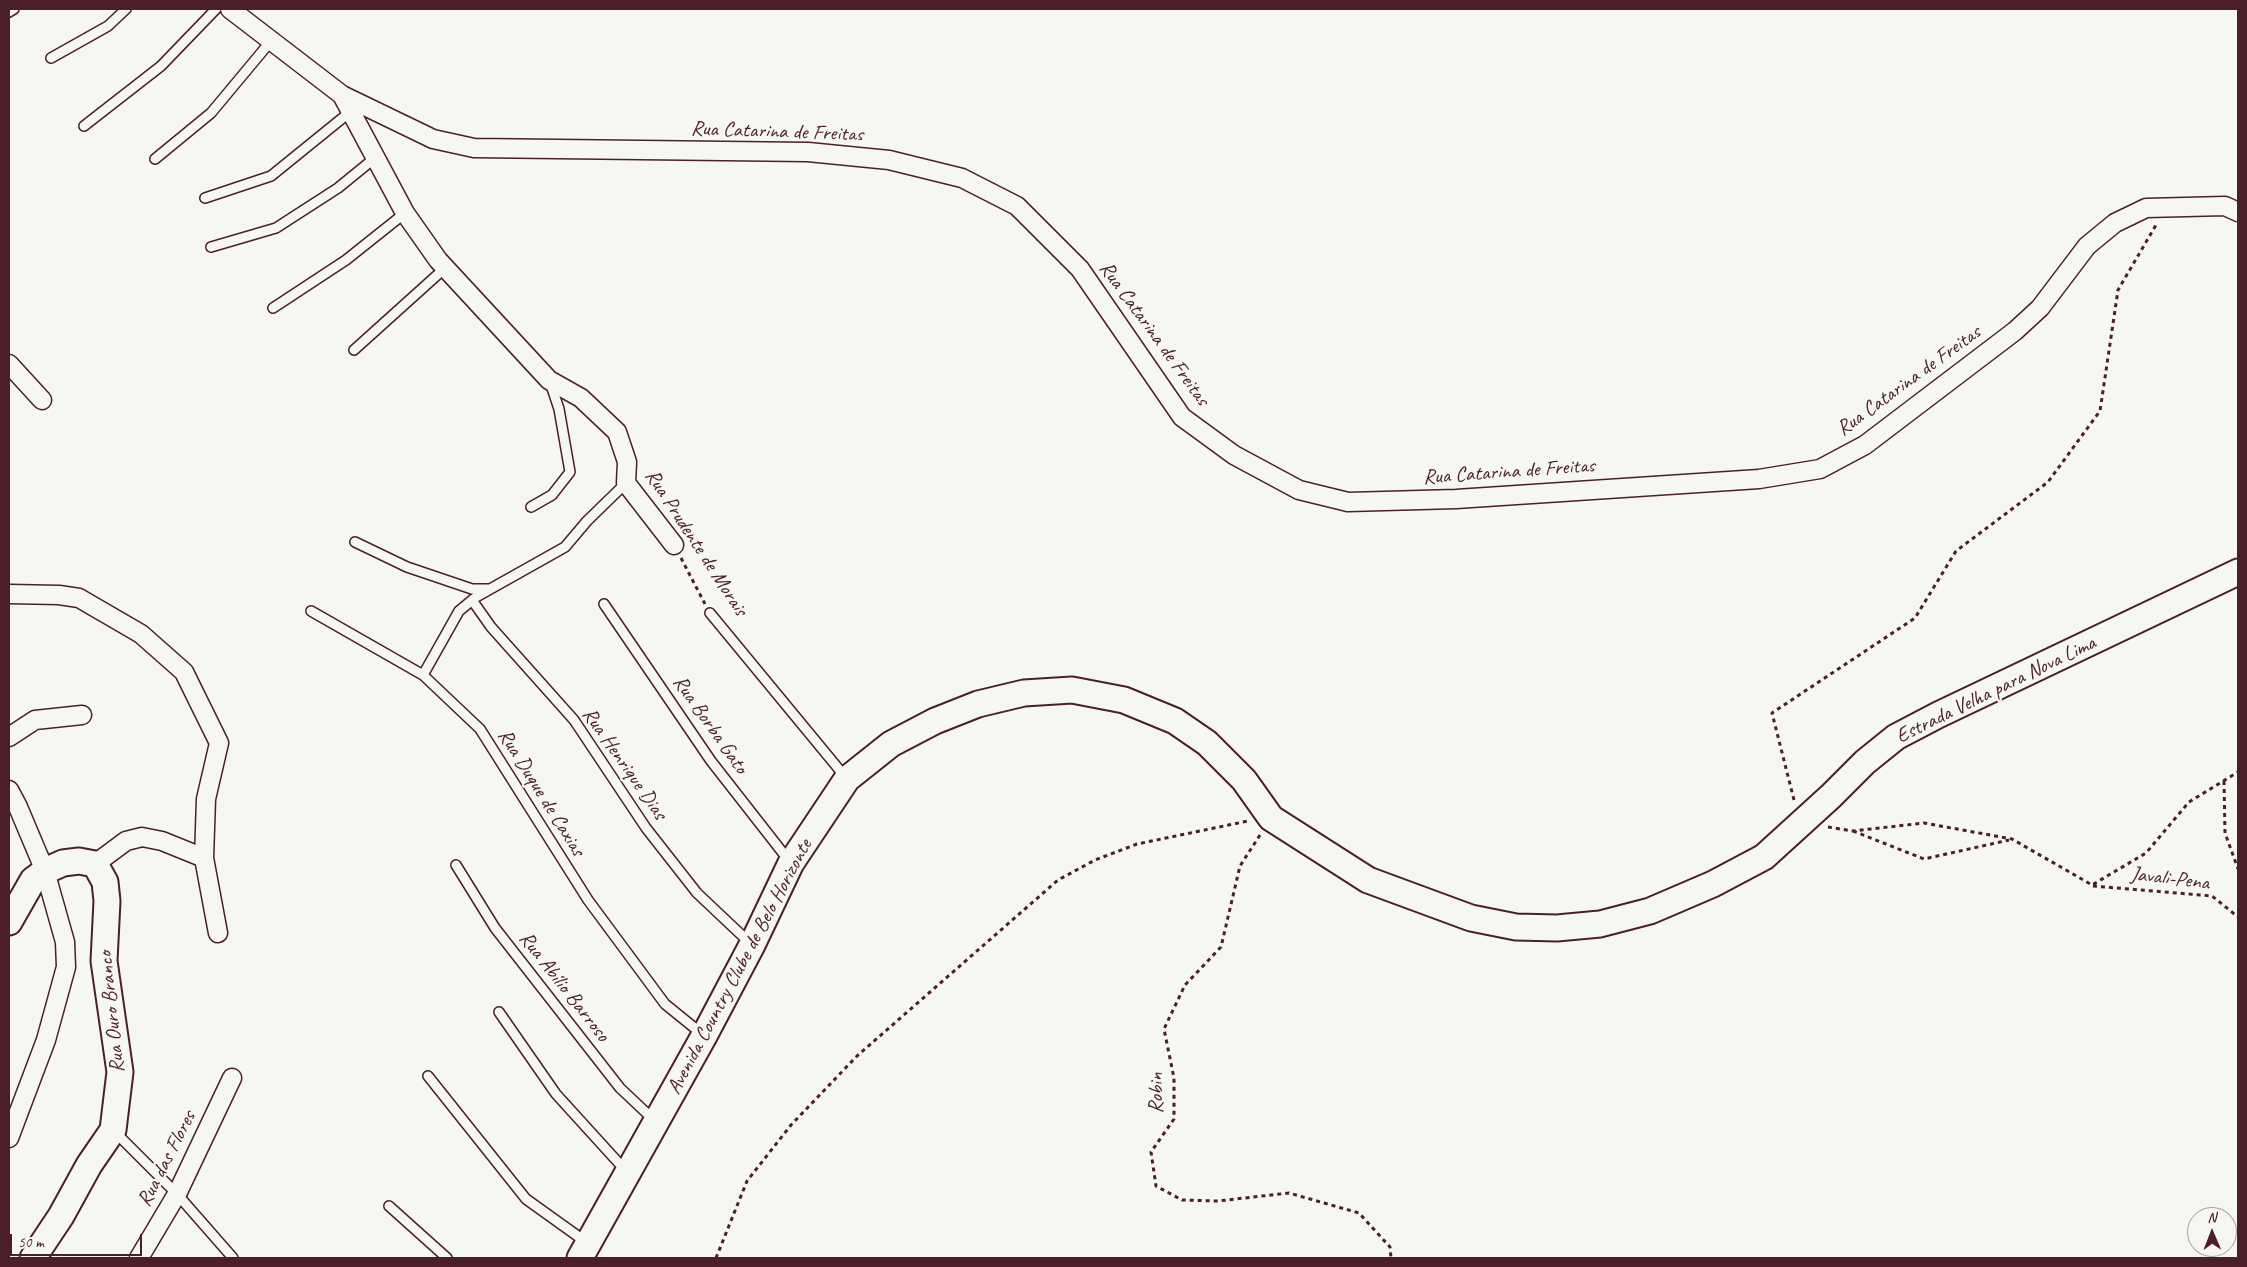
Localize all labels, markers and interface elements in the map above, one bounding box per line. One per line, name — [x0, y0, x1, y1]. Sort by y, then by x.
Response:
street label: Rua Catarina de Freitas — [691, 116, 863, 148]
street label: Rua Catarina de Freitas — [1093, 257, 1215, 411]
street label: Rua Catarina de Freitas — [1832, 320, 1986, 442]
street label: Rua Catarina de Freitas — [1422, 453, 1596, 491]
street label: Rua Prudente de Morais — [639, 465, 753, 621]
street label: Estrada Velha para Nova Lima — [1892, 631, 2100, 749]
street label: Rua Borba Gato — [667, 671, 753, 779]
street label: Rua Henrique Dias — [576, 703, 672, 825]
street label: Rua Duque de Caxias — [492, 725, 590, 861]
street label: Avenida Country Clube de Belo Horizonte — [662, 835, 818, 1099]
street label: Javali-Pena — [2129, 862, 2211, 896]
street label: Rua Abílio Barroso — [513, 927, 615, 1047]
street label: Rua Ouro Branco — [93, 950, 131, 1074]
street label: Robin — [1143, 1073, 1169, 1113]
street label: Rua das Flores — [132, 1107, 202, 1211]
north arrow — [2187, 1207, 2237, 1257]
text: N — [2207, 1209, 2216, 1226]
scale bar — [12, 1224, 145, 1256]
text: 50 m — [18, 1233, 44, 1252]

